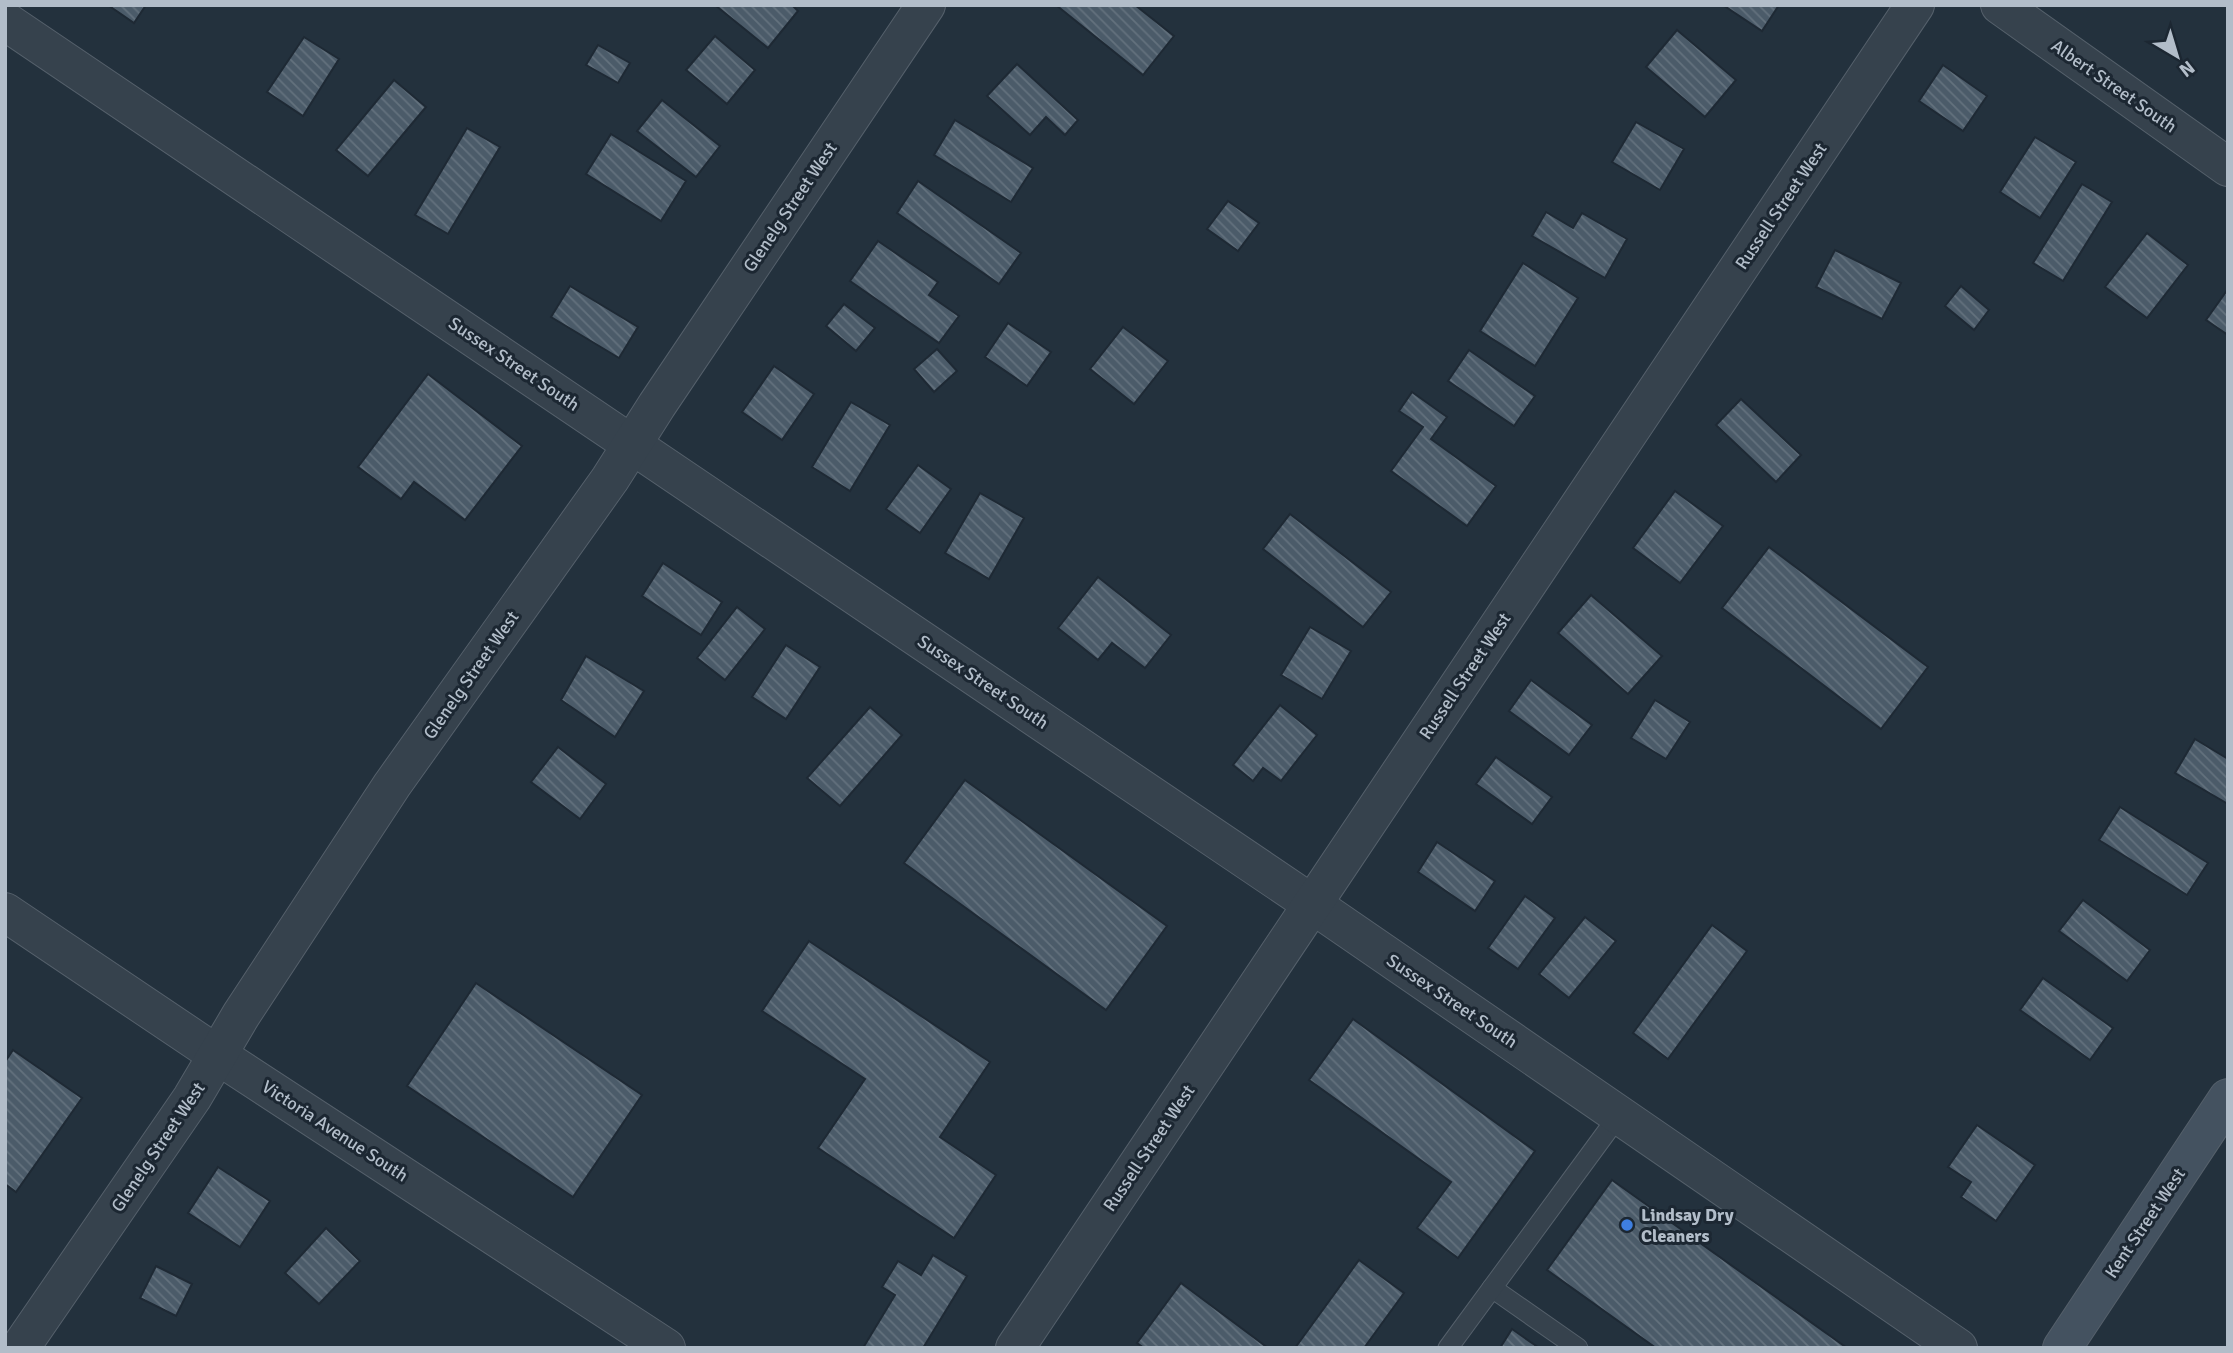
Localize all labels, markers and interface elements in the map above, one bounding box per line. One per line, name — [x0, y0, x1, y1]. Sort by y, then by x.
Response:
north arrow — [2142, 21, 2212, 91]
street label: Albert Street South — [2047, 35, 2181, 137]
text: N — [2174, 55, 2199, 82]
street label: Glenelg Street West — [738, 138, 842, 276]
street label: Russell Street West — [1731, 139, 1831, 273]
street label: Sussex Street South — [444, 312, 584, 416]
street label: Glenelg Street West — [418, 607, 524, 743]
street label: Russell Street West — [1415, 609, 1515, 743]
street label: Sussex Street South — [913, 630, 1053, 734]
street label: Sussex Street South — [1382, 949, 1522, 1053]
street label: Victoria Avenue South — [258, 1076, 412, 1186]
street label: Glenelg Street West — [106, 1078, 210, 1216]
street label: Russell Street West — [1099, 1081, 1199, 1215]
street label: Kent Street West — [2100, 1164, 2190, 1282]
place label: Lindsay Dry Cleaners — [1641, 1204, 1734, 1247]
marker: Lindsay Dry Cleaners — [1619, 1217, 1635, 1233]

